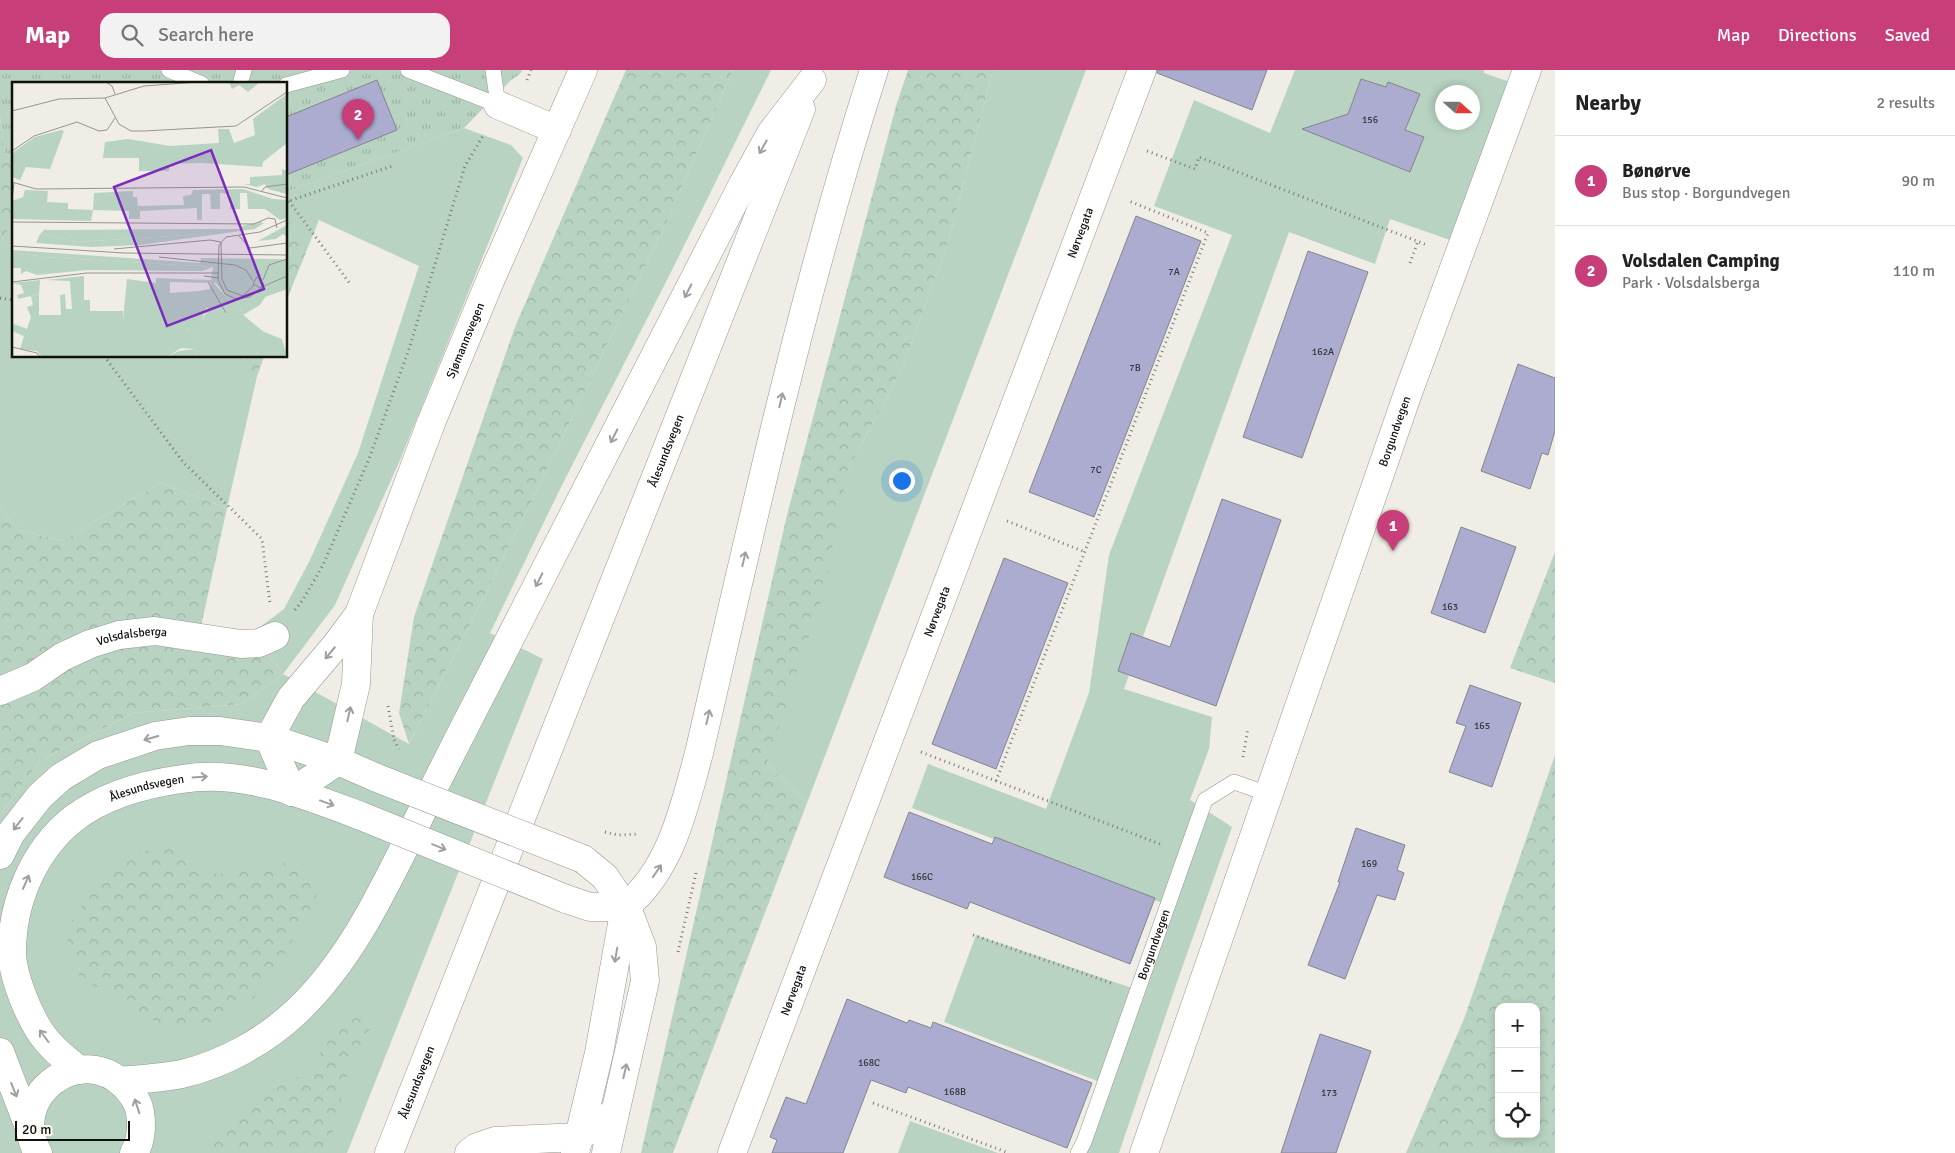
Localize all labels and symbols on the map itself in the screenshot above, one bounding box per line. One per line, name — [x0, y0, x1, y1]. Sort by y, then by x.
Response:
inset map — [12, 82, 288, 358]
north arrow — [1435, 85, 1480, 130]
pin: 2 — [342, 99, 374, 140]
house number: 156 — [1362, 114, 1378, 126]
one-way arrow — [758, 139, 767, 154]
street label: Nørvegata — [1064, 205, 1097, 260]
house number: 7A — [1168, 266, 1180, 278]
one-way arrow — [683, 283, 692, 298]
street label: Sjømannsvegen — [443, 300, 488, 380]
house number: 162A — [1312, 346, 1334, 358]
house number: 7B — [1129, 362, 1141, 374]
one-way arrow — [777, 393, 786, 409]
street label: Borgundvegen — [1375, 394, 1414, 469]
street label: Ålesundsvegen — [645, 412, 687, 489]
one-way arrow — [609, 428, 618, 443]
house number: 7C — [1090, 464, 1102, 476]
your location — [889, 468, 915, 494]
pin: 1 — [1377, 510, 1409, 551]
one-way arrow — [740, 551, 749, 567]
one-way arrow — [534, 573, 544, 588]
street label: Nørvegata — [921, 584, 953, 639]
house number: 163 — [1442, 601, 1458, 613]
street label: Volsdalsberga — [95, 623, 168, 649]
one-way arrow — [324, 647, 335, 660]
one-way arrow — [345, 706, 354, 722]
one-way arrow — [704, 710, 713, 726]
house number: 165 — [1474, 720, 1490, 732]
one-way arrow — [143, 733, 159, 743]
street label: Ålesundsvegen — [107, 771, 185, 805]
one-way arrow — [192, 773, 208, 782]
one-way arrow — [318, 799, 334, 808]
one-way arrow — [13, 817, 24, 830]
one-way arrow — [431, 843, 446, 853]
house number: 169 — [1361, 858, 1377, 870]
one-way arrow — [652, 864, 662, 878]
house number: 166C — [911, 871, 933, 883]
one-way arrow — [22, 875, 32, 890]
street label: Borgundvegen — [1134, 907, 1173, 982]
one-way arrow — [611, 947, 621, 963]
street label: Nørvegata — [777, 963, 810, 1018]
one-way arrow — [39, 1029, 49, 1043]
street label: Ålesundsvegen — [396, 1044, 438, 1121]
house number: 168C — [858, 1057, 880, 1069]
one-way arrow — [621, 1064, 630, 1080]
one-way arrow — [10, 1082, 20, 1097]
house number: 168B — [944, 1086, 966, 1098]
house number: 173 — [1321, 1087, 1337, 1099]
one-way arrow — [132, 1099, 141, 1114]
scale bar — [15, 1118, 130, 1141]

